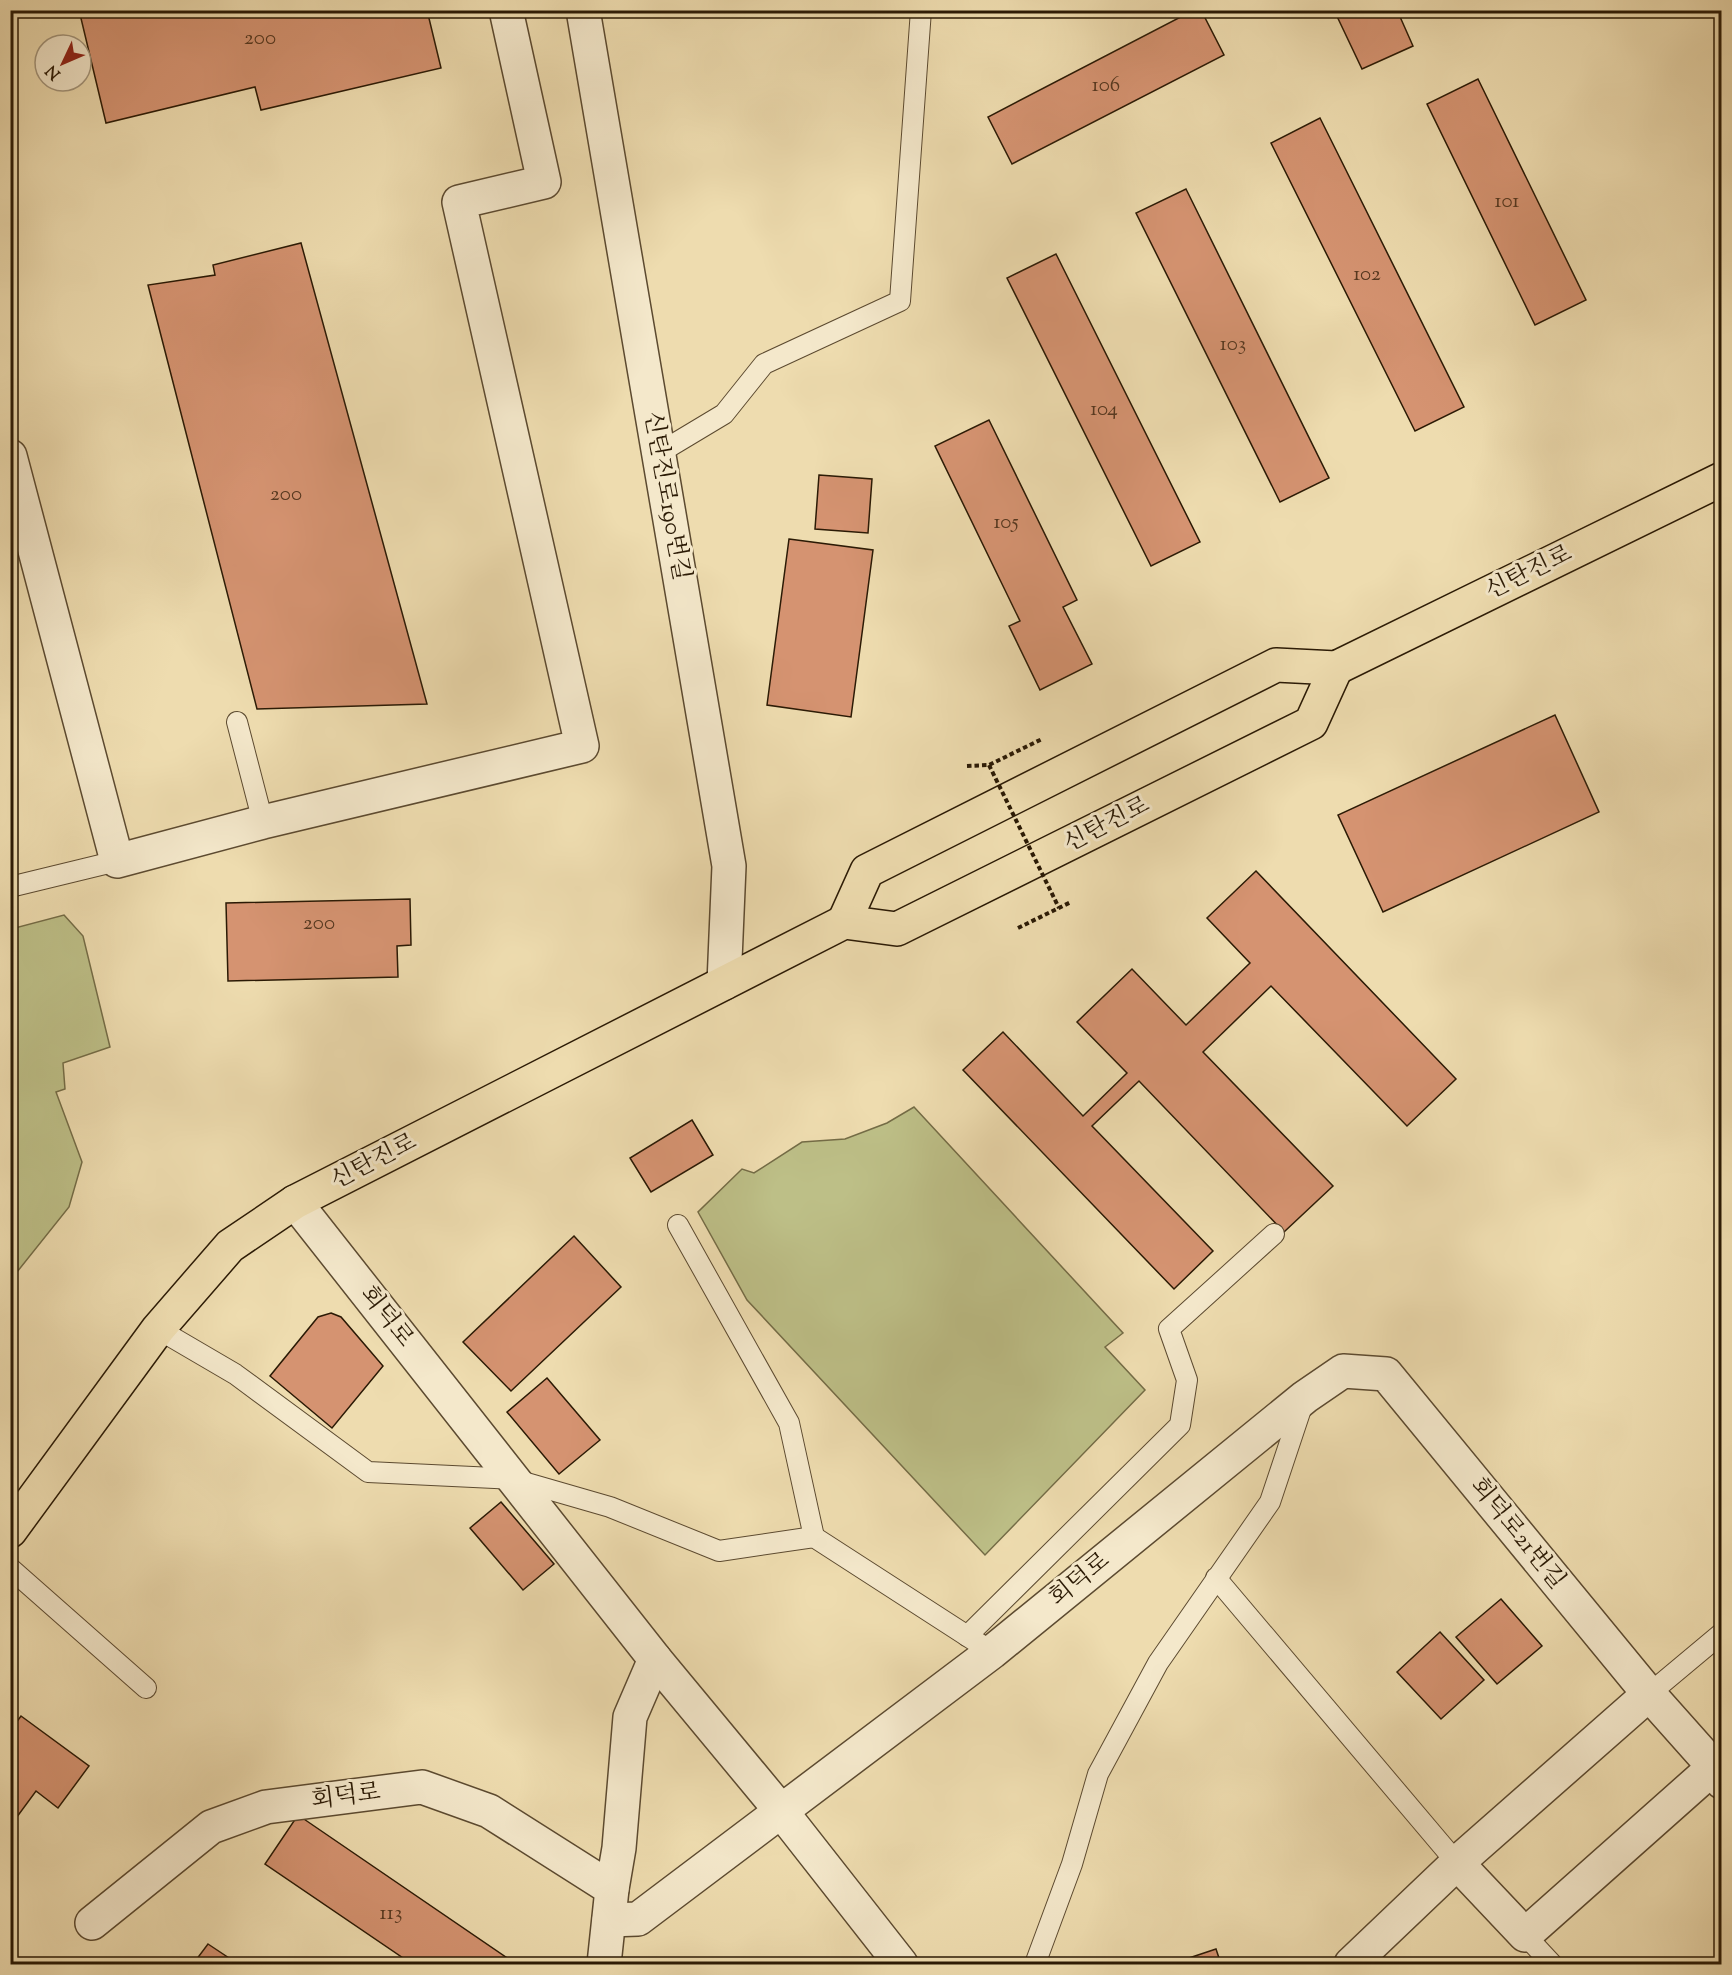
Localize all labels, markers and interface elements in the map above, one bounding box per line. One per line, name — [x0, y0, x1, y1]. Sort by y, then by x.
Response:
house number: 200 — [244, 24, 276, 54]
north arrow — [33, 33, 93, 93]
text: N — [41, 59, 67, 84]
house number: 106 — [1092, 71, 1120, 101]
house number: 101 — [1495, 187, 1519, 217]
house number: 102 — [1353, 260, 1381, 290]
house number: 103 — [1220, 330, 1246, 360]
house number: 104 — [1090, 395, 1118, 425]
street label: 신탄진로190번길 — [634, 409, 698, 583]
house number: 200 — [270, 480, 302, 510]
house number: 105 — [993, 508, 1019, 538]
street label: 신탄진로 — [1480, 537, 1578, 609]
street label: 신탄진로 — [1058, 789, 1156, 861]
house number: 200 — [303, 909, 335, 939]
street label: 신탄진로 — [325, 1126, 423, 1198]
street label: 회덕로 — [351, 1279, 421, 1355]
street label: 회덕로21번길 — [1461, 1471, 1573, 1597]
street label: 회덕로 — [1042, 1545, 1118, 1615]
street label: 회덕로 — [309, 1776, 383, 1818]
house number: 113 — [380, 1899, 402, 1929]

